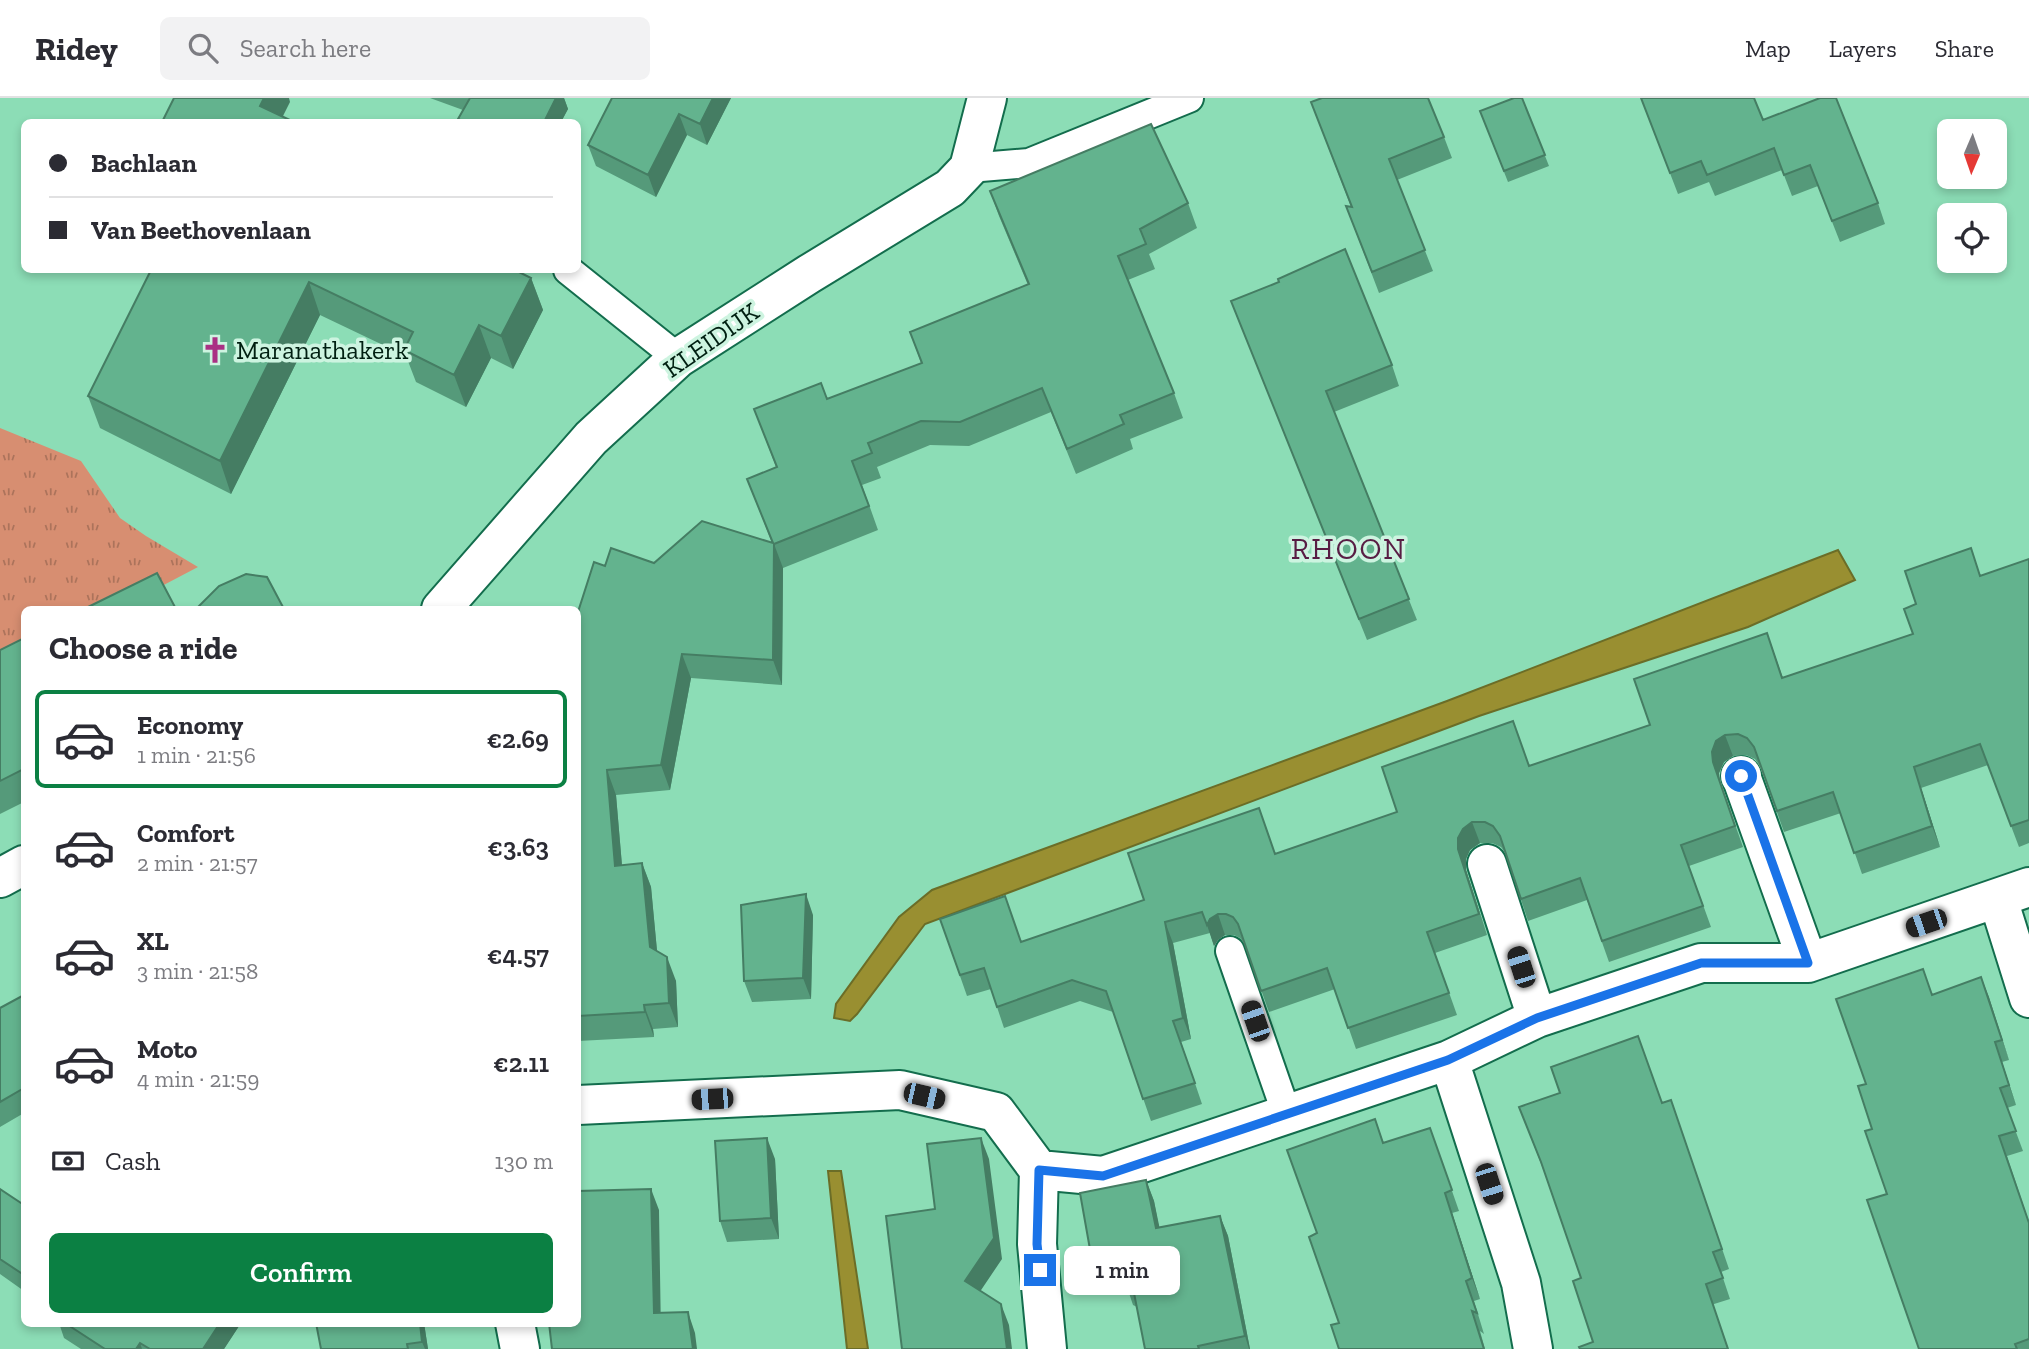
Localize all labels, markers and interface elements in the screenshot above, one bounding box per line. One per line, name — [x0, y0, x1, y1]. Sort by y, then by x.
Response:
search box — [160, 17, 650, 80]
text: Ridey — [35, 29, 118, 68]
icon: search — [184, 29, 222, 67]
text: Search here — [240, 32, 371, 64]
text: Map — [1745, 34, 1791, 63]
text: Layers — [1829, 34, 1897, 63]
text: Share — [1935, 34, 1994, 63]
north arrow — [1937, 119, 2007, 189]
map controls — [1937, 119, 2007, 273]
text: Bachlaan — [91, 147, 197, 179]
button: locate — [1937, 203, 2007, 273]
text: Van Beethovenlaan — [91, 214, 311, 246]
street label: KLEIDIJK — [657, 295, 765, 385]
place label: Maranathakerk — [236, 334, 409, 366]
church icon: Maranathakerk — [200, 335, 230, 365]
district label: RHOON — [1291, 531, 1407, 567]
text: Choose a ride — [49, 629, 237, 667]
icon: car — [53, 708, 116, 771]
text: Economy — [137, 709, 243, 741]
text: €2.69 — [487, 723, 549, 755]
text: 1 min · 21:56 — [137, 741, 256, 769]
route start — [1725, 760, 1757, 792]
icon: car — [53, 816, 116, 879]
text: Comfort — [137, 817, 234, 849]
text: €3.63 — [487, 831, 549, 863]
text: 2 min · 21:57 — [137, 849, 257, 877]
car — [1903, 906, 1950, 940]
icon: car — [53, 924, 116, 987]
text: XL — [137, 925, 169, 957]
text: €4.57 — [487, 939, 549, 971]
car — [1505, 944, 1538, 990]
text: 3 min · 21:58 — [137, 957, 258, 985]
car — [1239, 998, 1272, 1044]
icon: car — [53, 1032, 116, 1095]
text: Moto — [137, 1033, 197, 1065]
text: €2.11 — [493, 1047, 549, 1079]
text: 4 min · 21:59 — [137, 1065, 259, 1093]
car — [902, 1081, 947, 1111]
car — [691, 1087, 734, 1111]
icon: cash — [49, 1142, 87, 1180]
text: Cash — [105, 1145, 160, 1177]
text: 130 m — [495, 1147, 553, 1175]
car — [1473, 1161, 1506, 1207]
button: Confirm — [49, 1233, 553, 1313]
callout: 1 min — [1064, 1246, 1180, 1294]
route end — [1024, 1254, 1056, 1286]
text: 1 min — [1095, 1256, 1149, 1284]

